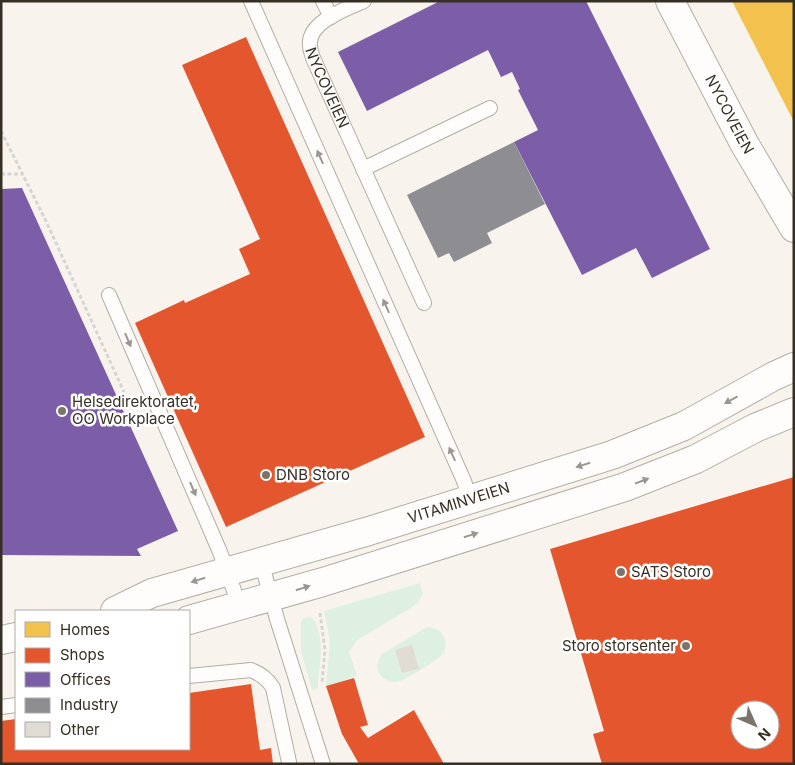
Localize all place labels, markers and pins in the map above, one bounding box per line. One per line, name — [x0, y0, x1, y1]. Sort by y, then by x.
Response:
place label: Helsedirektoratet, OO Workplace — [72, 392, 198, 428]
marker: Helsedirektoratet, OO Workplace — [56, 405, 68, 417]
place label: DNB Storo — [276, 465, 350, 484]
marker: DNB Storo — [260, 469, 272, 481]
place label: SATS Storo — [631, 562, 711, 581]
marker: SATS Storo — [615, 566, 627, 578]
place label: Storo storsenter — [562, 636, 676, 655]
marker: Storo storsenter — [680, 640, 692, 652]

